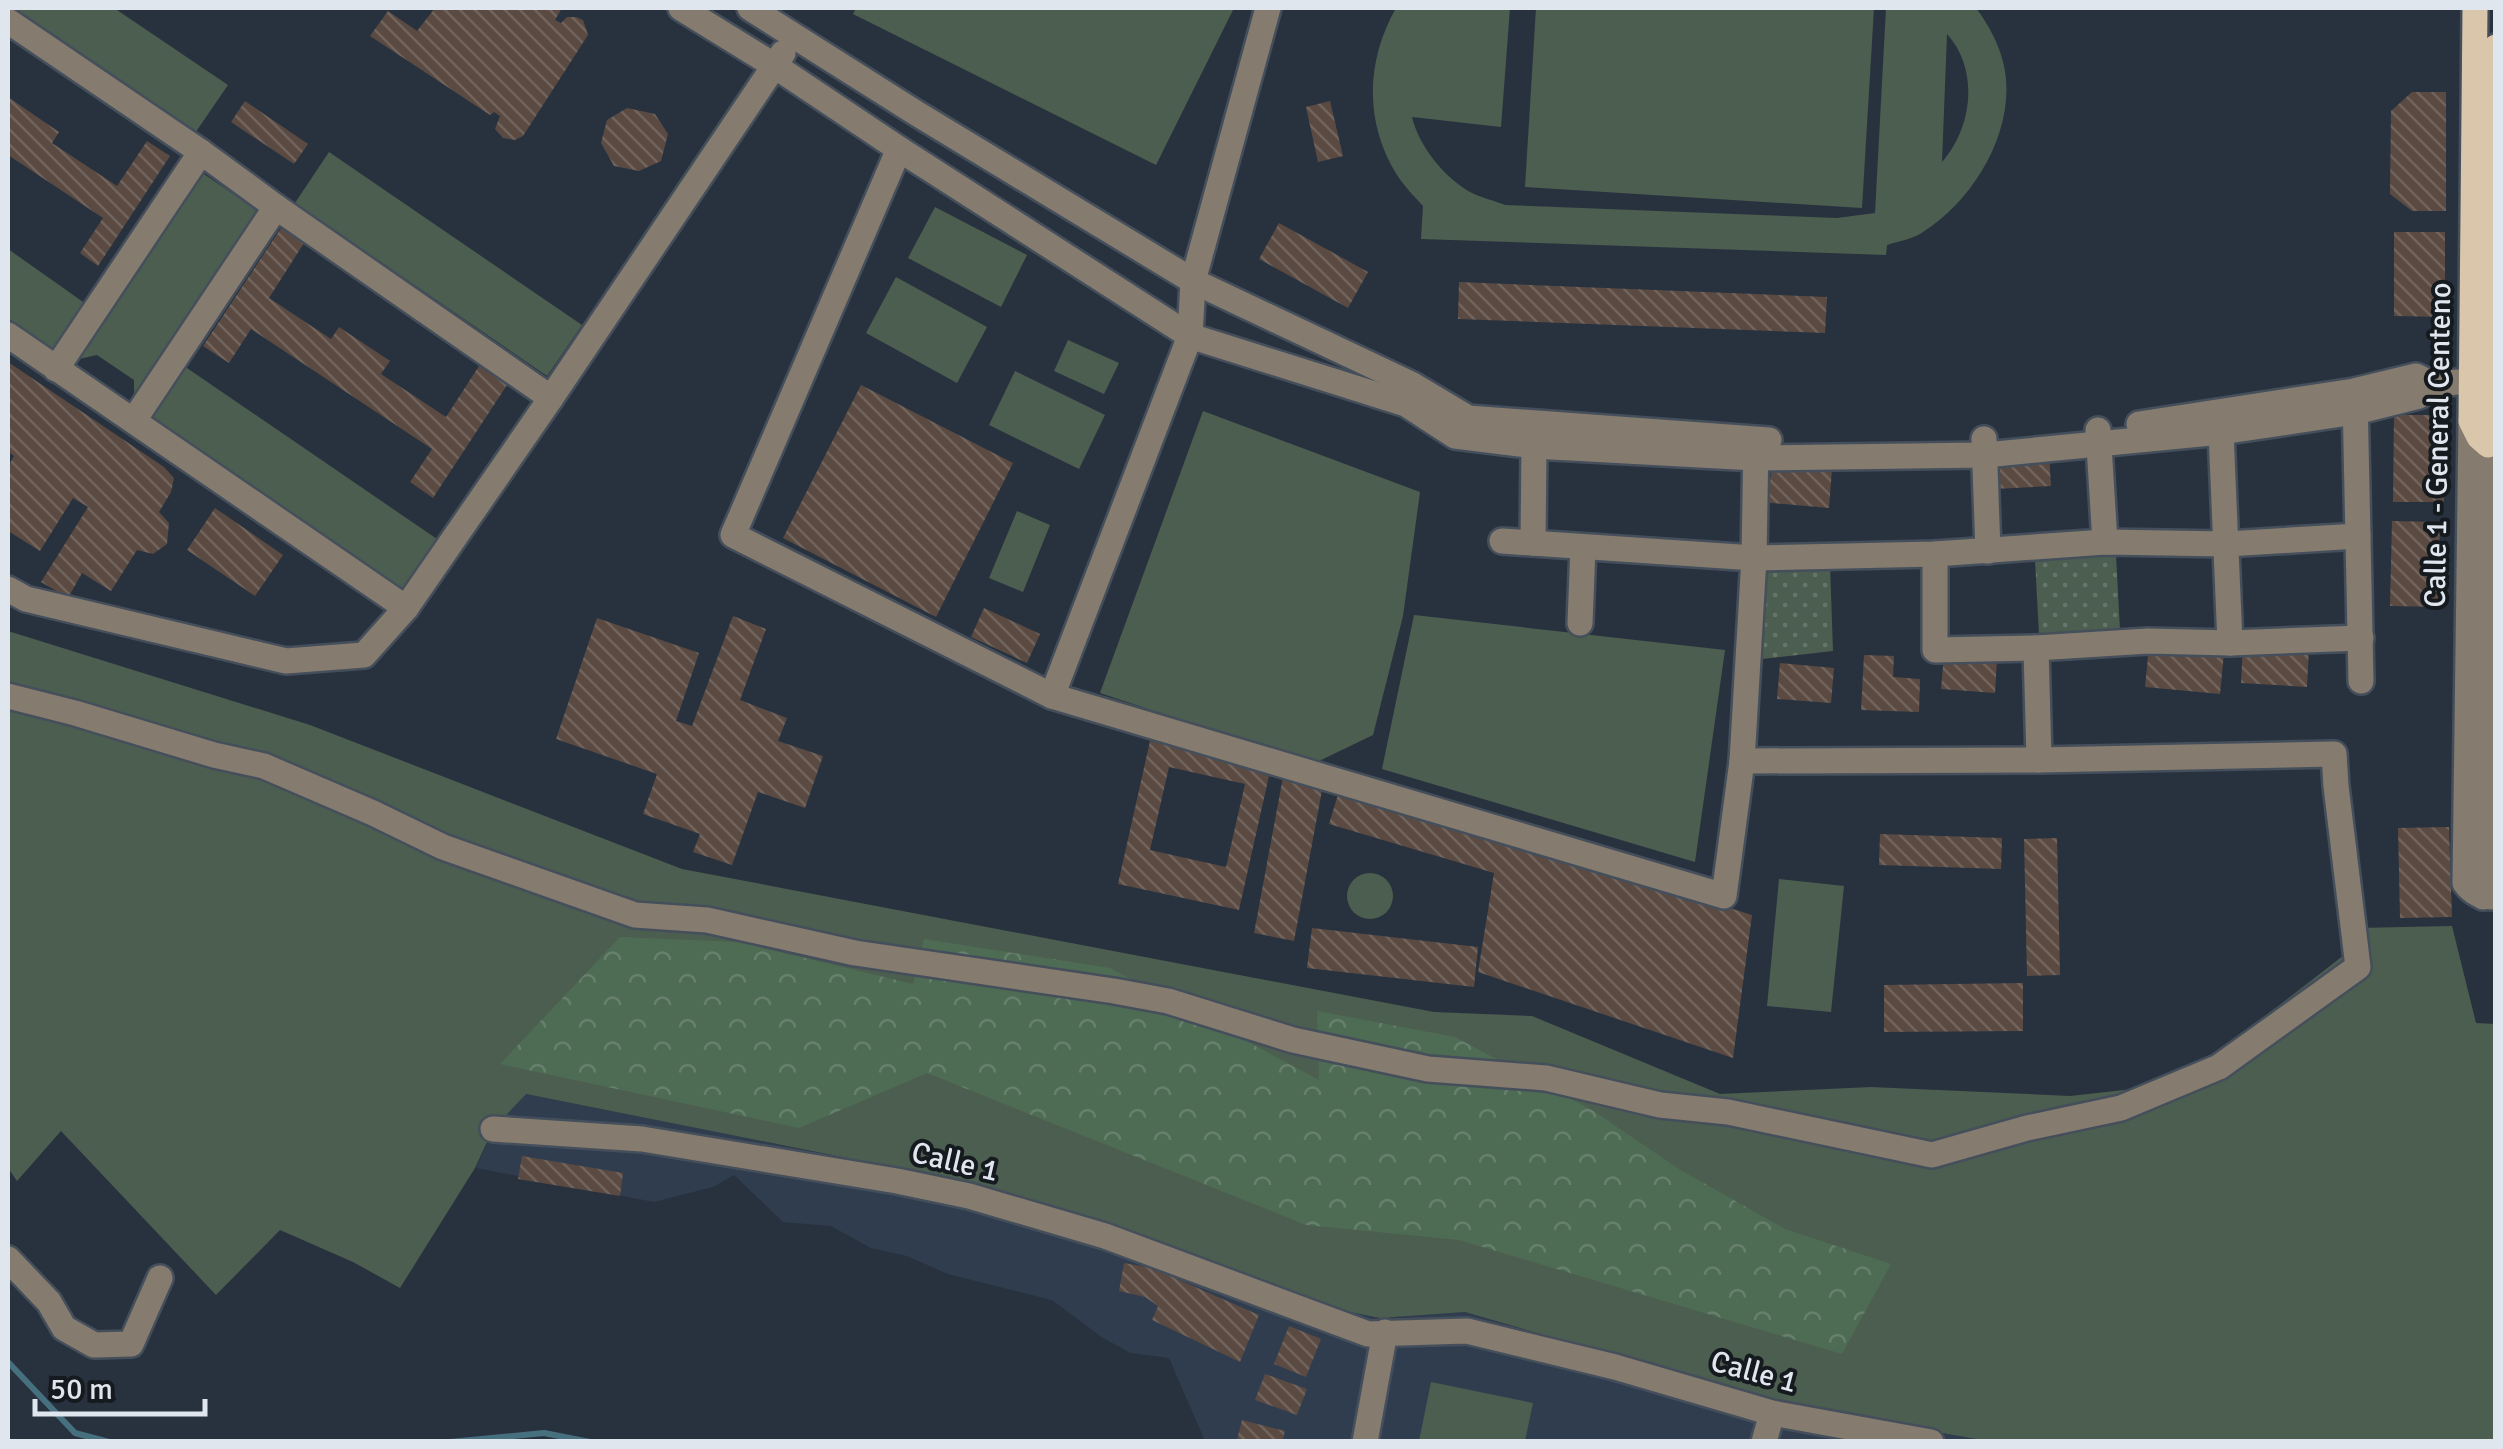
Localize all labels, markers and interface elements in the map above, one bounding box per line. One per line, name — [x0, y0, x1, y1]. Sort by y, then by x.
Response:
street label: Calle 1 - General Centeno — [2417, 282, 2459, 608]
street label: Calle 1 — [908, 1134, 1002, 1190]
street label: Calle 1 — [1707, 1343, 1801, 1401]
scale bar — [35, 1354, 205, 1416]
text: 50 m — [50, 1371, 113, 1408]

